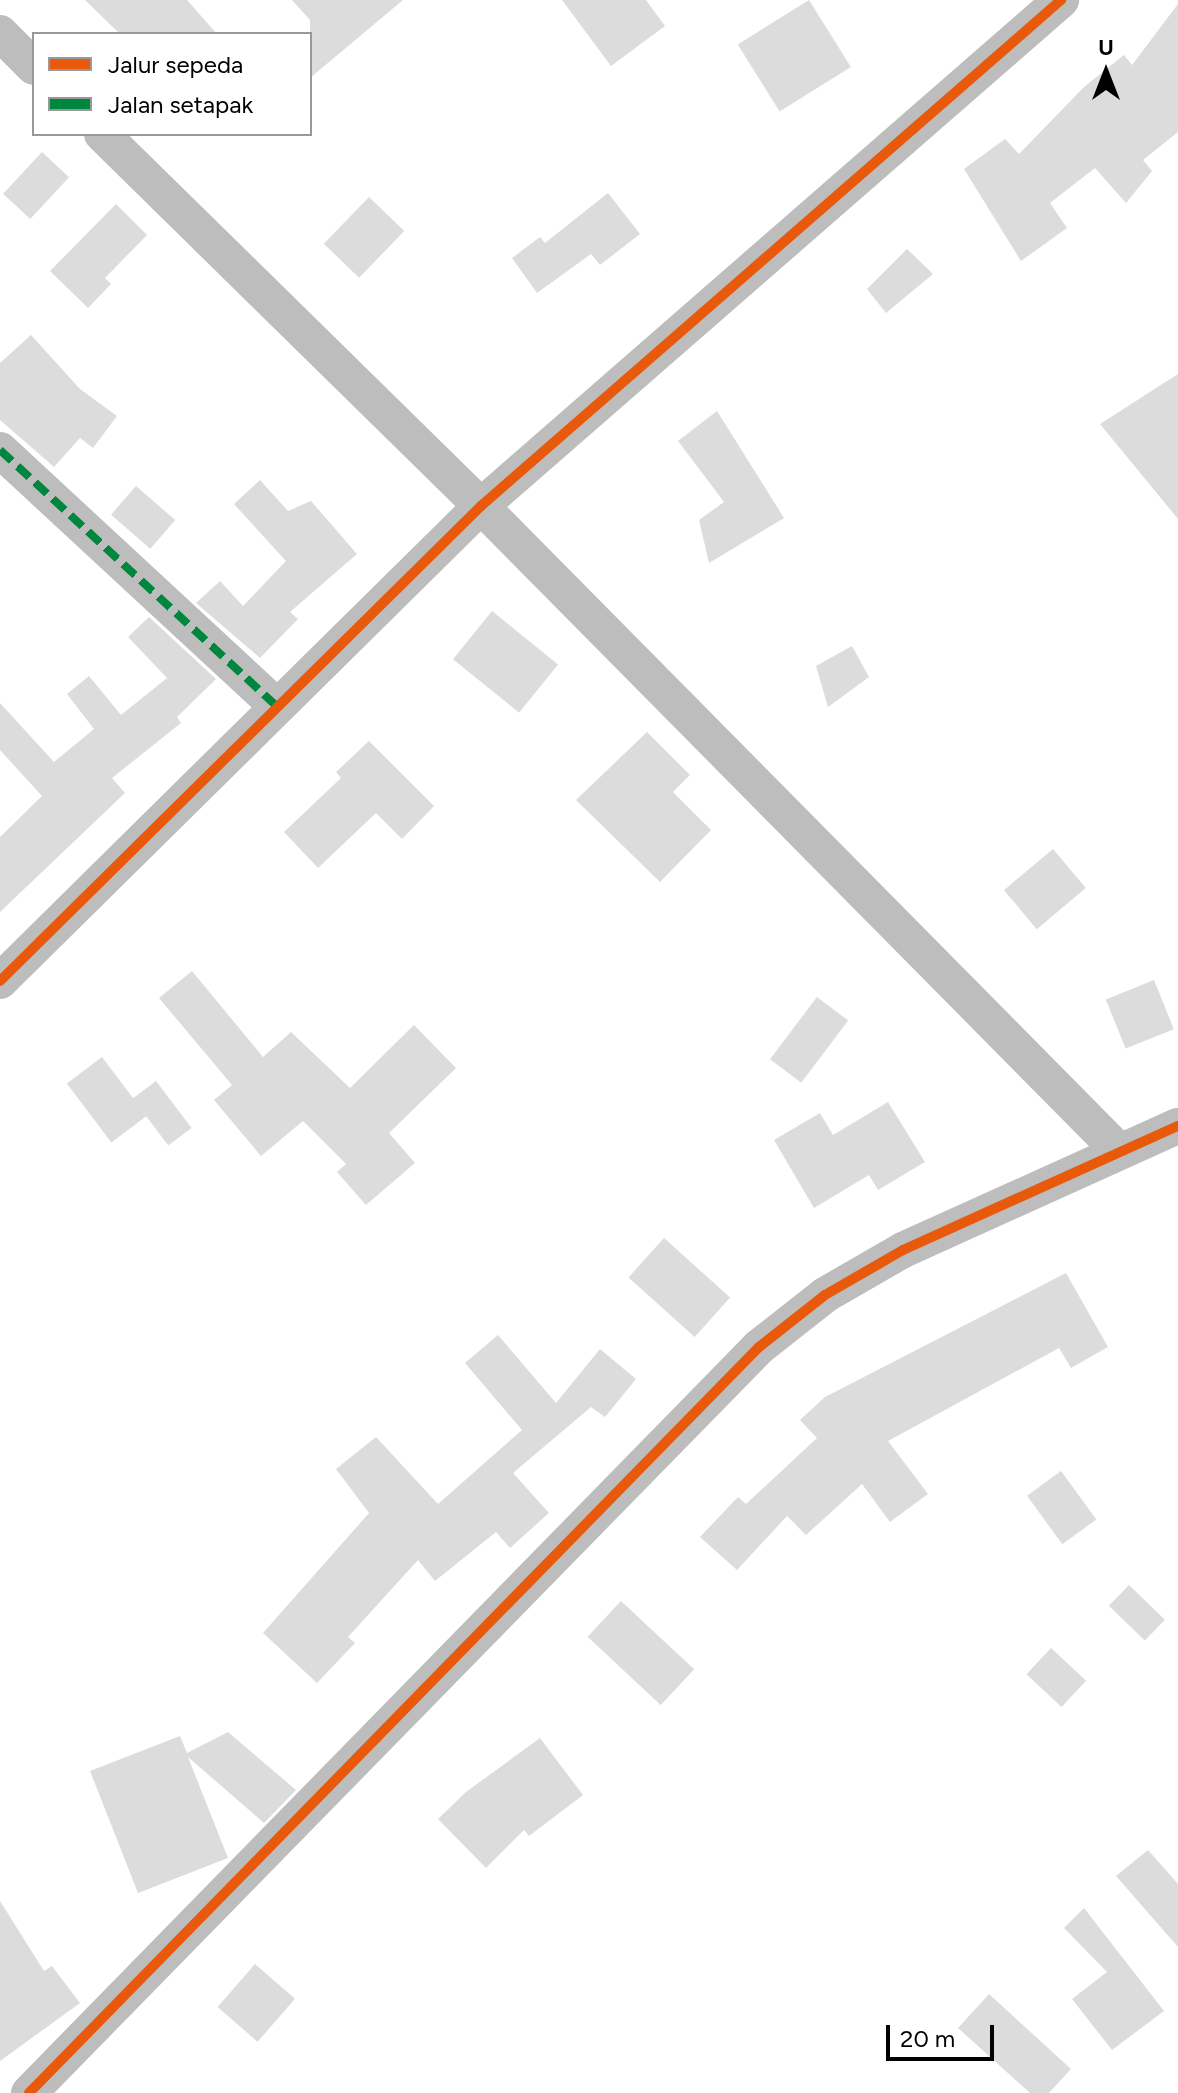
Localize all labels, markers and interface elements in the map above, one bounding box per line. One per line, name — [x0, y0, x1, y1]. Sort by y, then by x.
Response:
legend — [32, 32, 312, 136]
north arrow — [1066, 32, 1146, 112]
text: U — [1098, 34, 1114, 61]
text: Jalur sepeda — [108, 50, 243, 79]
text: Jalan setapak — [108, 90, 253, 119]
scale bar — [890, 2009, 998, 2059]
text: 20 m — [900, 2024, 955, 2053]

